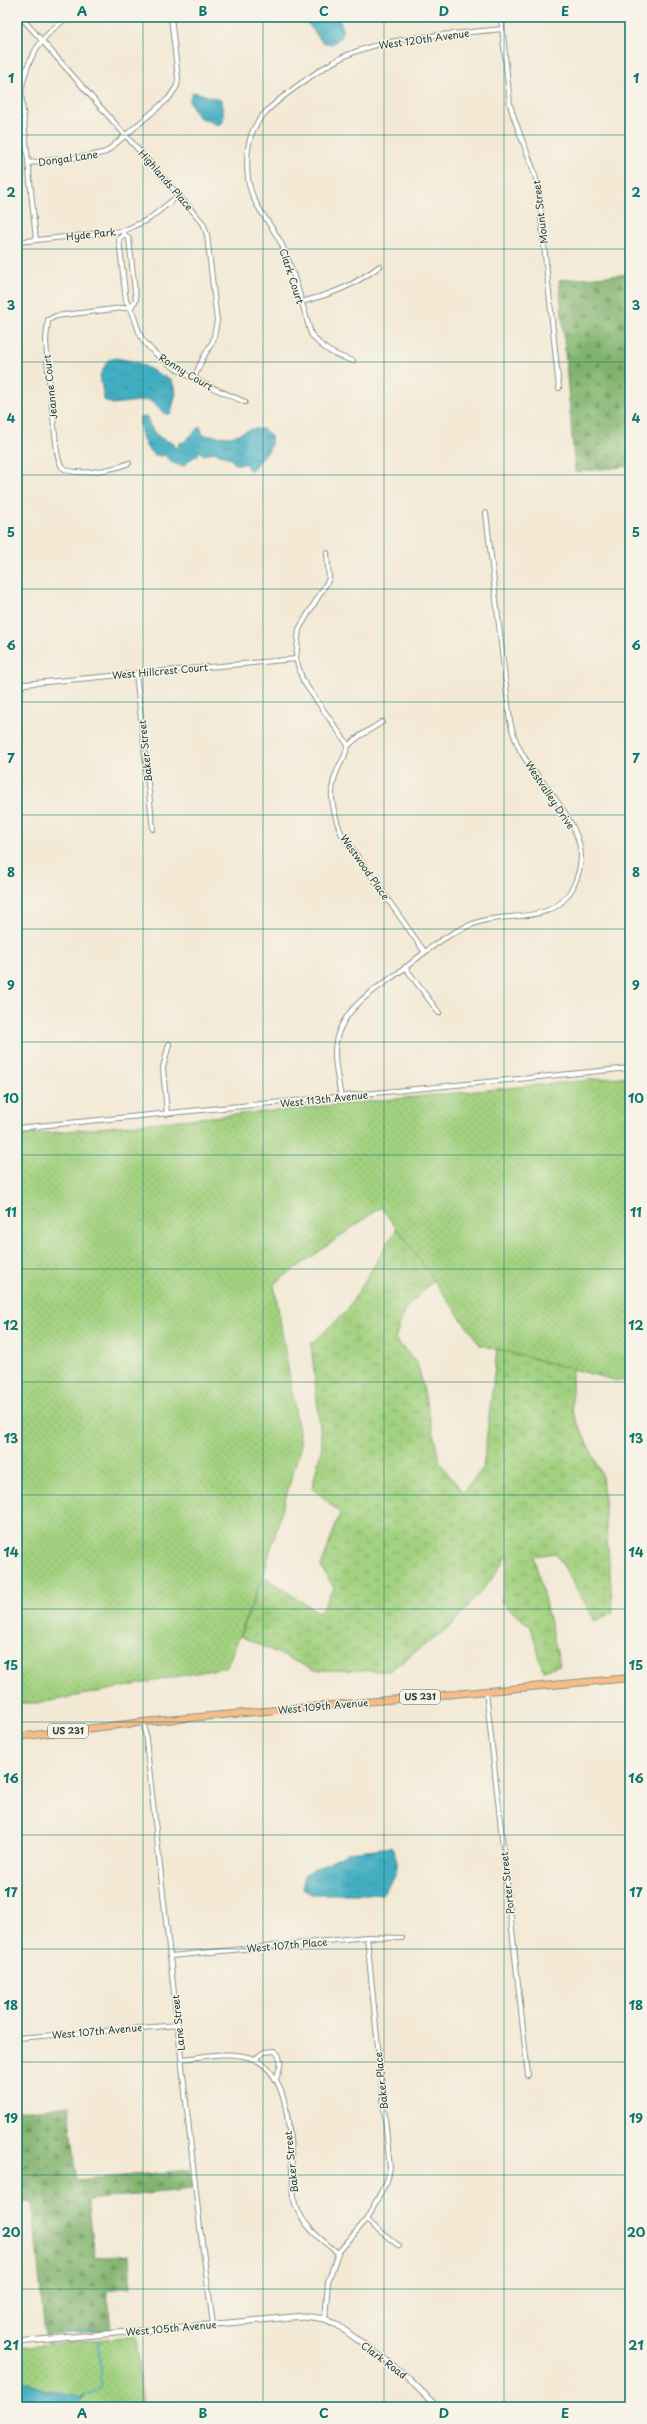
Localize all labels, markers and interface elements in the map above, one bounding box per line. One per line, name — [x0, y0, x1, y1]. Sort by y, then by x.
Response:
text: A — [77, 1, 87, 20]
text: B — [199, 1, 208, 20]
text: C — [319, 1, 329, 20]
text: D — [439, 1, 449, 20]
text: E — [561, 1, 569, 20]
street label: West 120th Avenue — [378, 25, 471, 52]
text: 1 — [8, 68, 14, 87]
text: 1 — [633, 68, 639, 87]
street label: Dongal Lane — [37, 146, 99, 169]
street label: Highlands Place — [136, 146, 198, 214]
street label: Mount Street — [528, 179, 551, 245]
text: 2 — [6, 182, 16, 201]
text: 2 — [631, 182, 641, 201]
street label: Hyde Park — [65, 223, 117, 245]
street label: Clark Court — [276, 246, 308, 305]
text: 3 — [7, 295, 16, 314]
text: 3 — [632, 295, 641, 314]
street label: Ronny Court — [156, 350, 216, 394]
street label: Jeanne Court — [39, 354, 60, 420]
text: 4 — [7, 408, 16, 427]
text: 4 — [632, 408, 641, 427]
text: 5 — [7, 522, 15, 541]
text: 5 — [632, 522, 640, 541]
text: 6 — [6, 635, 16, 654]
text: 6 — [631, 635, 641, 654]
street label: West Hillcrest Court — [111, 659, 209, 682]
street label: Baker Street — [134, 719, 155, 783]
text: 7 — [7, 748, 15, 767]
text: 7 — [632, 748, 640, 767]
street label: Westvalley Drive — [522, 758, 579, 832]
street label: Westwood Place — [337, 831, 394, 903]
text: 8 — [7, 862, 15, 881]
text: 8 — [632, 862, 640, 881]
text: 9 — [7, 975, 15, 994]
text: 9 — [632, 975, 640, 994]
street label: West 113th Avenue — [279, 1086, 369, 1111]
text: 10 — [3, 1088, 19, 1107]
text: 10 — [628, 1088, 644, 1107]
text: 11 — [5, 1202, 17, 1221]
text: 11 — [630, 1202, 642, 1221]
text: 12 — [3, 1315, 19, 1334]
text: 12 — [628, 1315, 644, 1334]
text: 13 — [4, 1428, 19, 1447]
text: 13 — [629, 1428, 644, 1447]
text: 14 — [3, 1542, 19, 1561]
text: 14 — [628, 1542, 644, 1561]
text: 15 — [4, 1655, 18, 1674]
text: 15 — [629, 1655, 643, 1674]
road number: US 231 — [400, 1690, 440, 1704]
street label: West 109th Avenue — [277, 1694, 369, 1717]
road number: US 231 — [48, 1724, 88, 1738]
text: 16 — [3, 1768, 19, 1787]
text: 16 — [628, 1768, 644, 1787]
street label: Porter Street — [496, 1851, 517, 1915]
text: 17 — [4, 1882, 18, 1901]
text: 17 — [629, 1882, 643, 1901]
street label: West 107th Place — [246, 1934, 328, 1955]
street label: Lane Street — [167, 1994, 188, 2052]
text: 18 — [4, 1995, 18, 2014]
text: 18 — [629, 1995, 643, 2014]
street label: West 107th Avenue — [51, 2019, 143, 2042]
street label: Baker Place — [370, 2052, 391, 2111]
text: 19 — [4, 2108, 18, 2127]
text: 19 — [629, 2108, 643, 2127]
street label: Baker Street — [280, 2130, 301, 2194]
text: 20 — [2, 2222, 21, 2241]
text: 20 — [627, 2222, 646, 2241]
street label: West 105th Avenue — [125, 2316, 217, 2339]
text: 21 — [3, 2335, 19, 2354]
text: 21 — [628, 2335, 644, 2354]
street label: Clark Road — [358, 2337, 411, 2382]
text: A — [77, 2403, 87, 2422]
text: B — [199, 2403, 208, 2422]
text: C — [319, 2403, 329, 2422]
text: D — [439, 2403, 449, 2422]
text: E — [561, 2403, 569, 2422]

